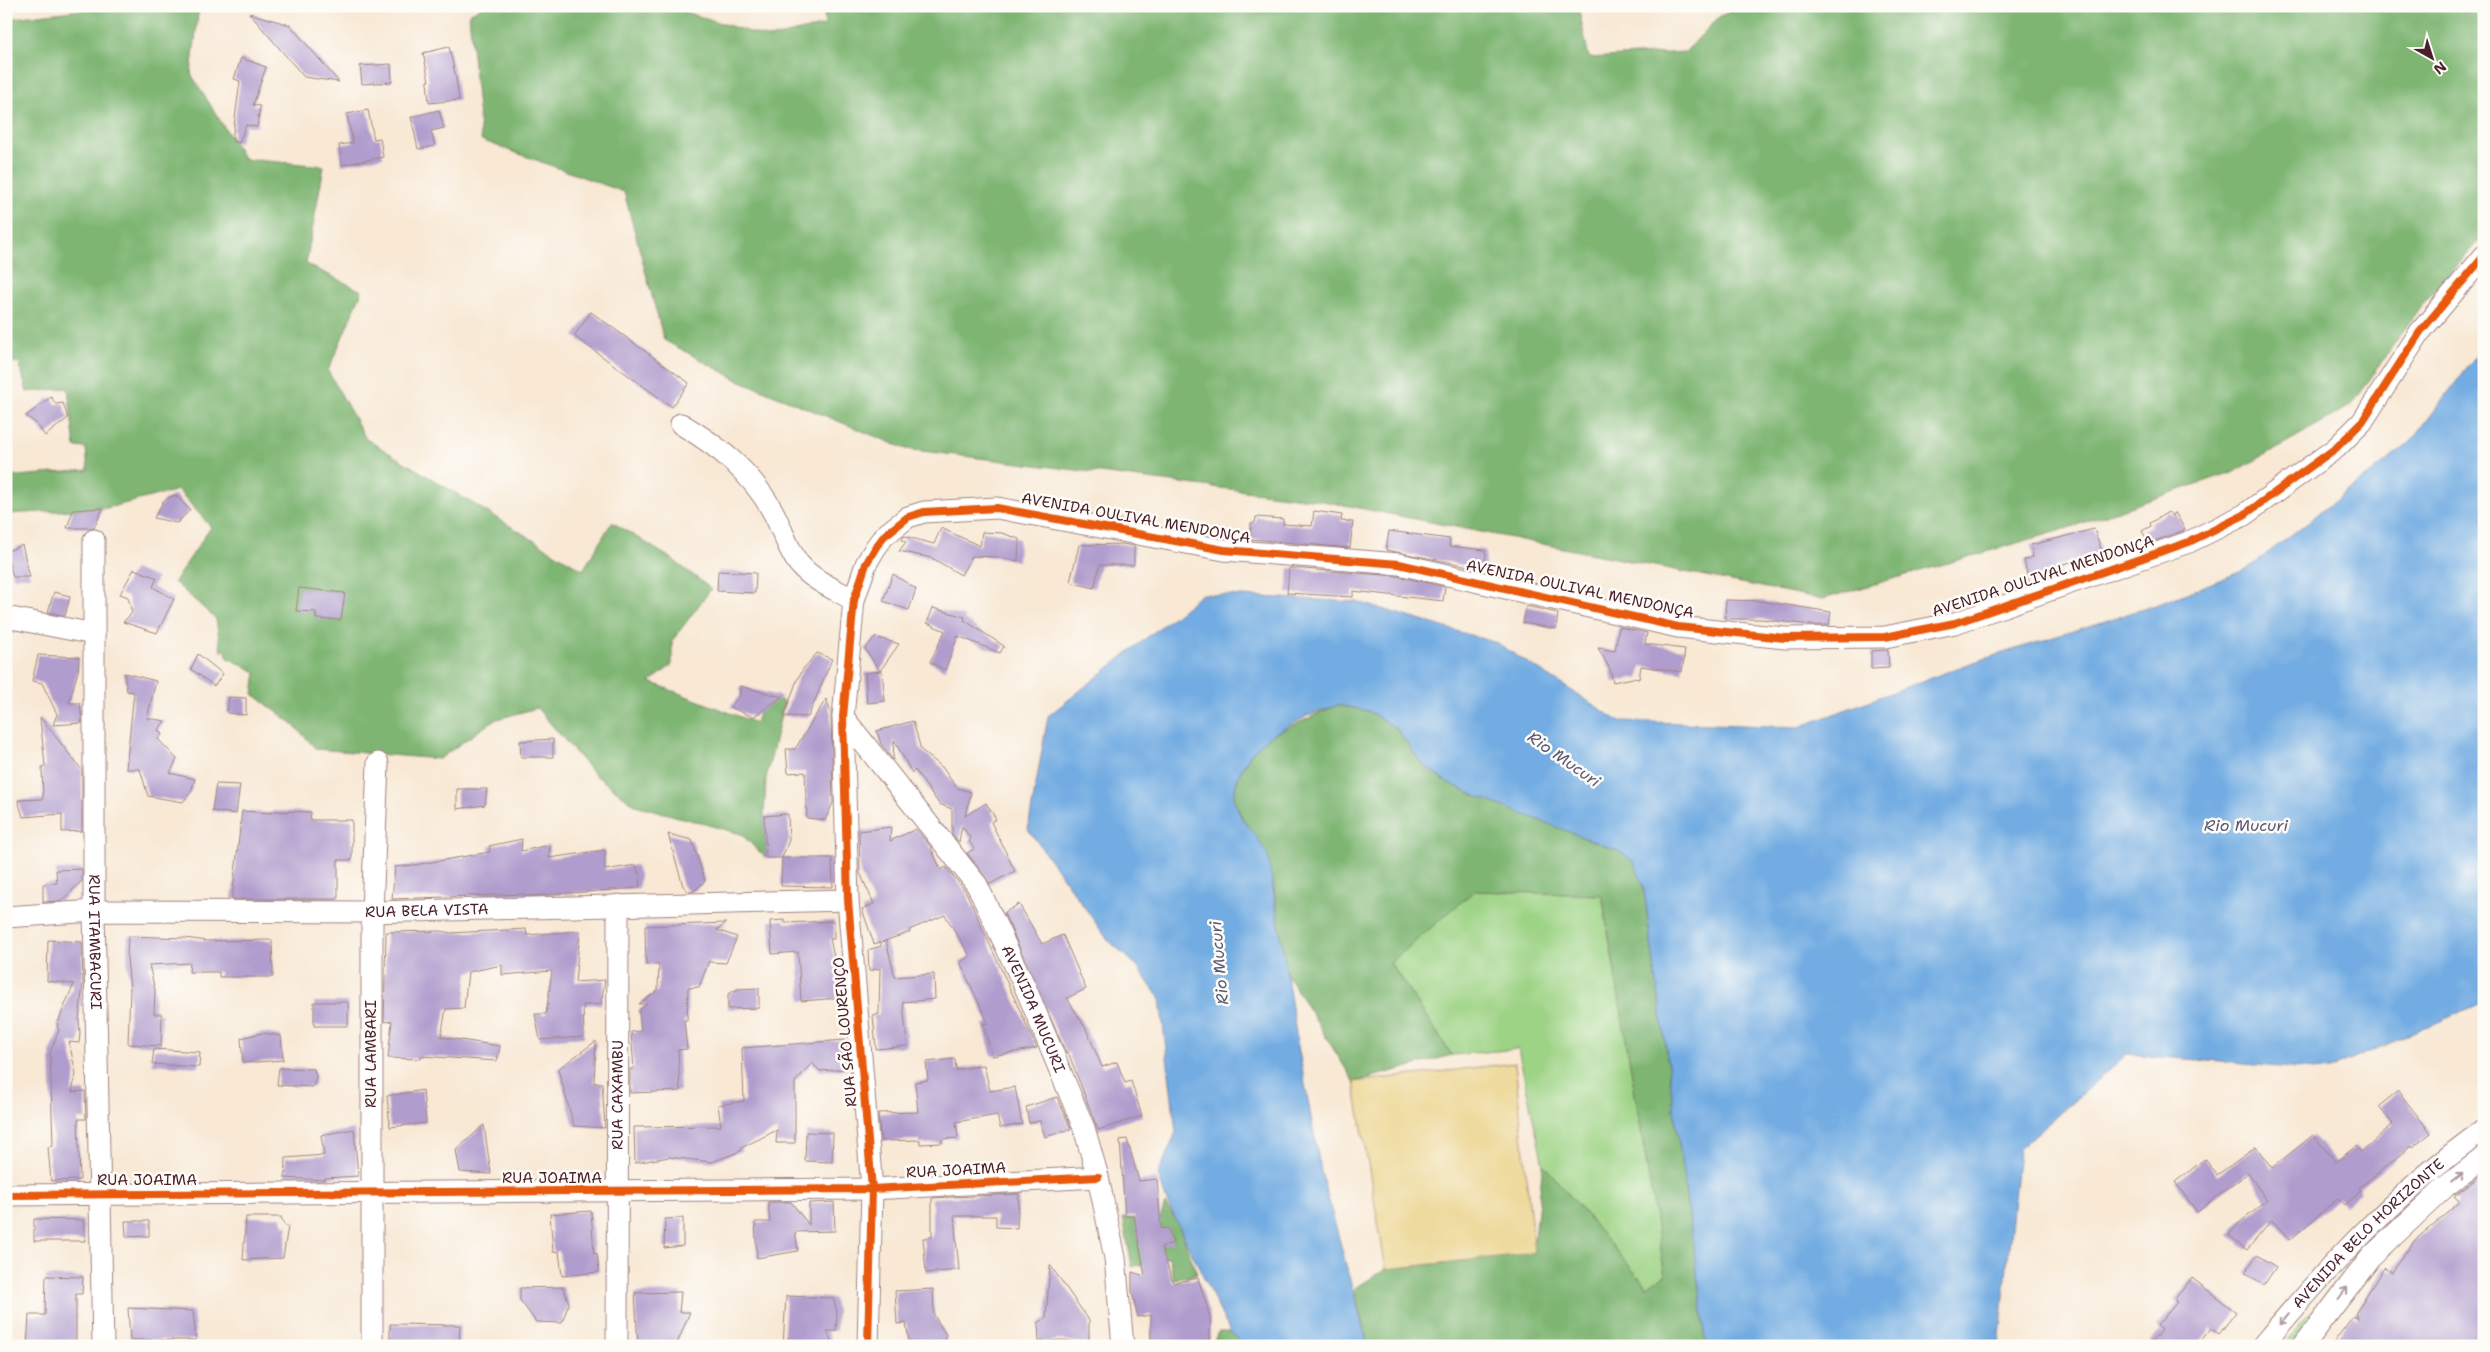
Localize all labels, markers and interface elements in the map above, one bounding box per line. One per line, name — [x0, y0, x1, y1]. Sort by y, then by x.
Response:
north arrow — [2408, 32, 2458, 82]
text: N — [2430, 58, 2450, 79]
street label: AVENIDA OULIVAL MENDONÇA — [1020, 488, 1252, 548]
street label: AVENIDA OULIVAL MENDONÇA — [1929, 531, 2157, 621]
street label: AVENIDA OULIVAL MENDONÇA — [1464, 555, 1696, 623]
water label: Rio Mucuri — [1524, 726, 1605, 792]
water label: Rio Mucuri — [2204, 815, 2288, 836]
street label: RUA ITAMBACURI — [84, 874, 106, 1010]
street label: RUA BELA VISTA — [365, 899, 489, 922]
water label: Rio Mucuri — [1205, 920, 1233, 1006]
street label: AVENIDA MUCURI — [997, 942, 1070, 1076]
street label: RUA SÃO LOURENÇO — [826, 956, 862, 1108]
street label: RUA LAMBARI — [361, 1000, 381, 1108]
street label: RUA CAXAMBU — [607, 1040, 628, 1150]
street label: AVENIDA BELO HORIZONTE — [2288, 1154, 2448, 1313]
street label: RUA JOAIMA — [905, 1157, 1007, 1183]
street label: RUA JOAIMA — [502, 1168, 602, 1188]
street label: RUA JOAIMA — [97, 1170, 197, 1190]
one-way arrow — [2450, 1172, 2463, 1183]
one-way arrow — [2338, 1287, 2349, 1300]
one-way arrow — [2278, 1313, 2290, 1326]

